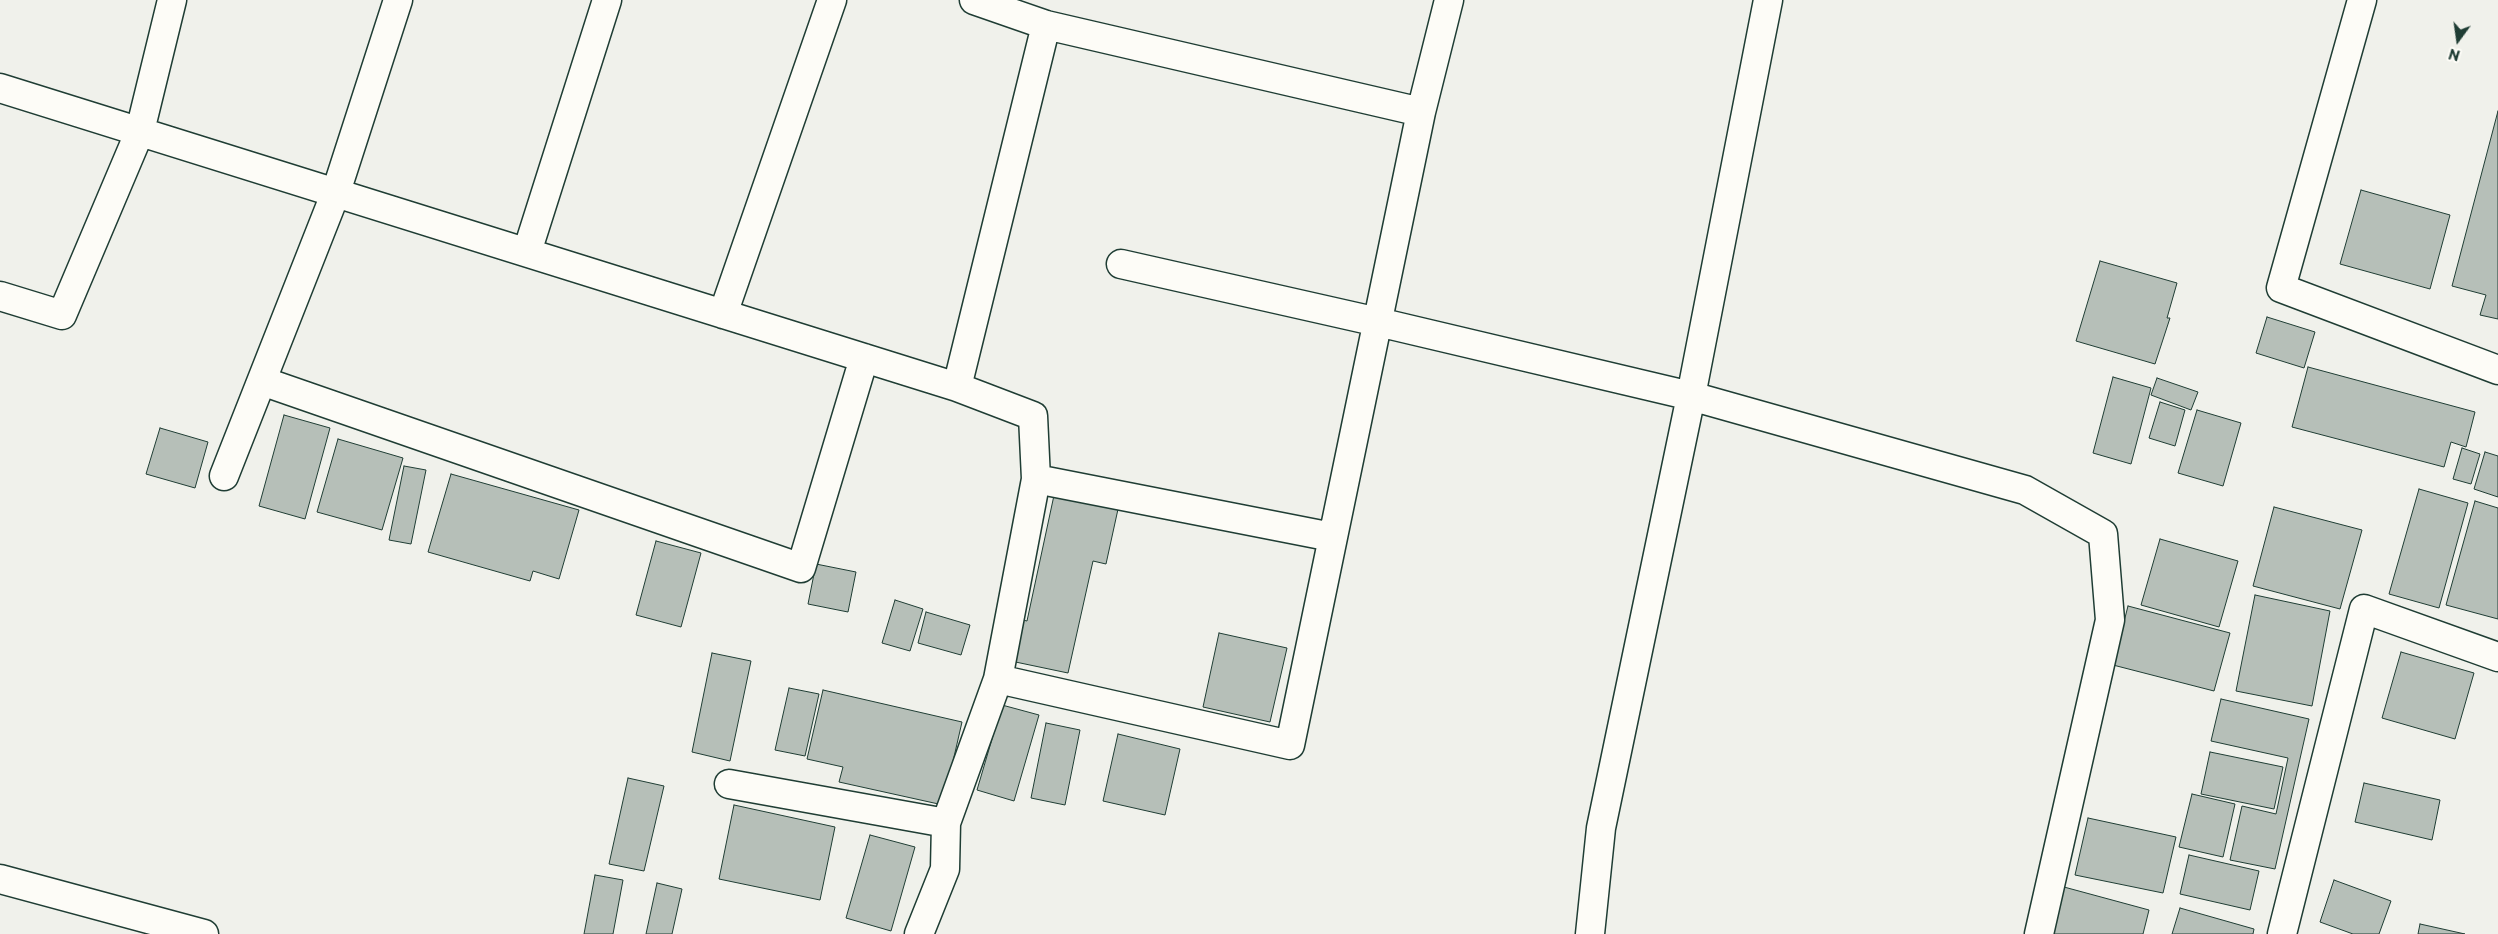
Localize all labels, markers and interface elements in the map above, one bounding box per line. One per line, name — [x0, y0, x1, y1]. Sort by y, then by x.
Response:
north arrow — [2433, 15, 2483, 65]
text: N — [2446, 44, 2462, 67]

